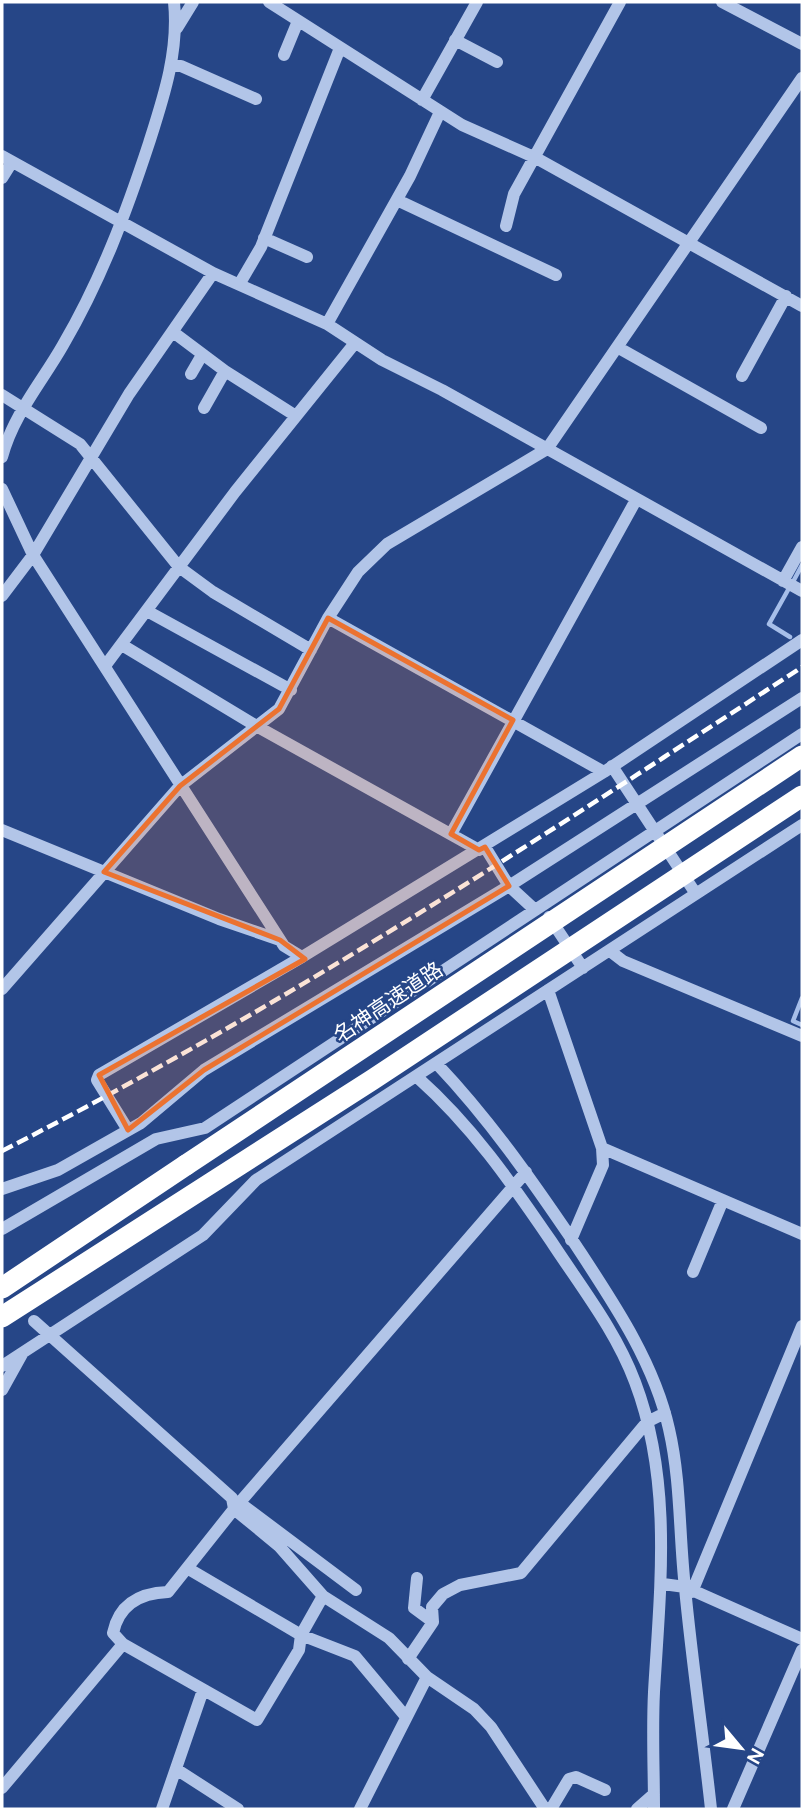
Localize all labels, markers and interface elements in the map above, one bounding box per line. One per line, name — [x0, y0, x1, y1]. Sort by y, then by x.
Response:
street label: 名神高速道路 — [329, 956, 447, 1048]
north arrow — [706, 1713, 776, 1783]
text: N — [742, 1744, 769, 1768]

